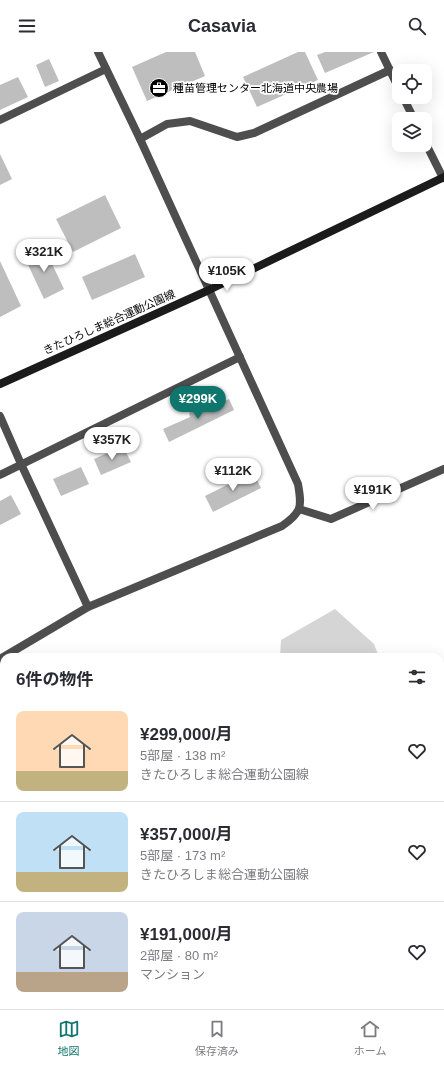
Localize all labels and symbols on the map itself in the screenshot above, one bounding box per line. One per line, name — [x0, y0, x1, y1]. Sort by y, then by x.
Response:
office icon: 種苗管理センター北海道中央農場 — [148, 77, 170, 99]
place label: 種苗管理センター北海道中央農場 — [173, 82, 338, 94]
pin: ¥321K — [16, 239, 72, 273]
pin: ¥105K — [199, 258, 255, 292]
street label: きたひろしま総合運動公園線 — [41, 287, 177, 357]
pin: ¥299K — [170, 386, 226, 420]
pin: ¥357K — [84, 427, 140, 461]
pin: ¥112K — [205, 458, 261, 492]
pin: ¥191K — [345, 477, 401, 511]

